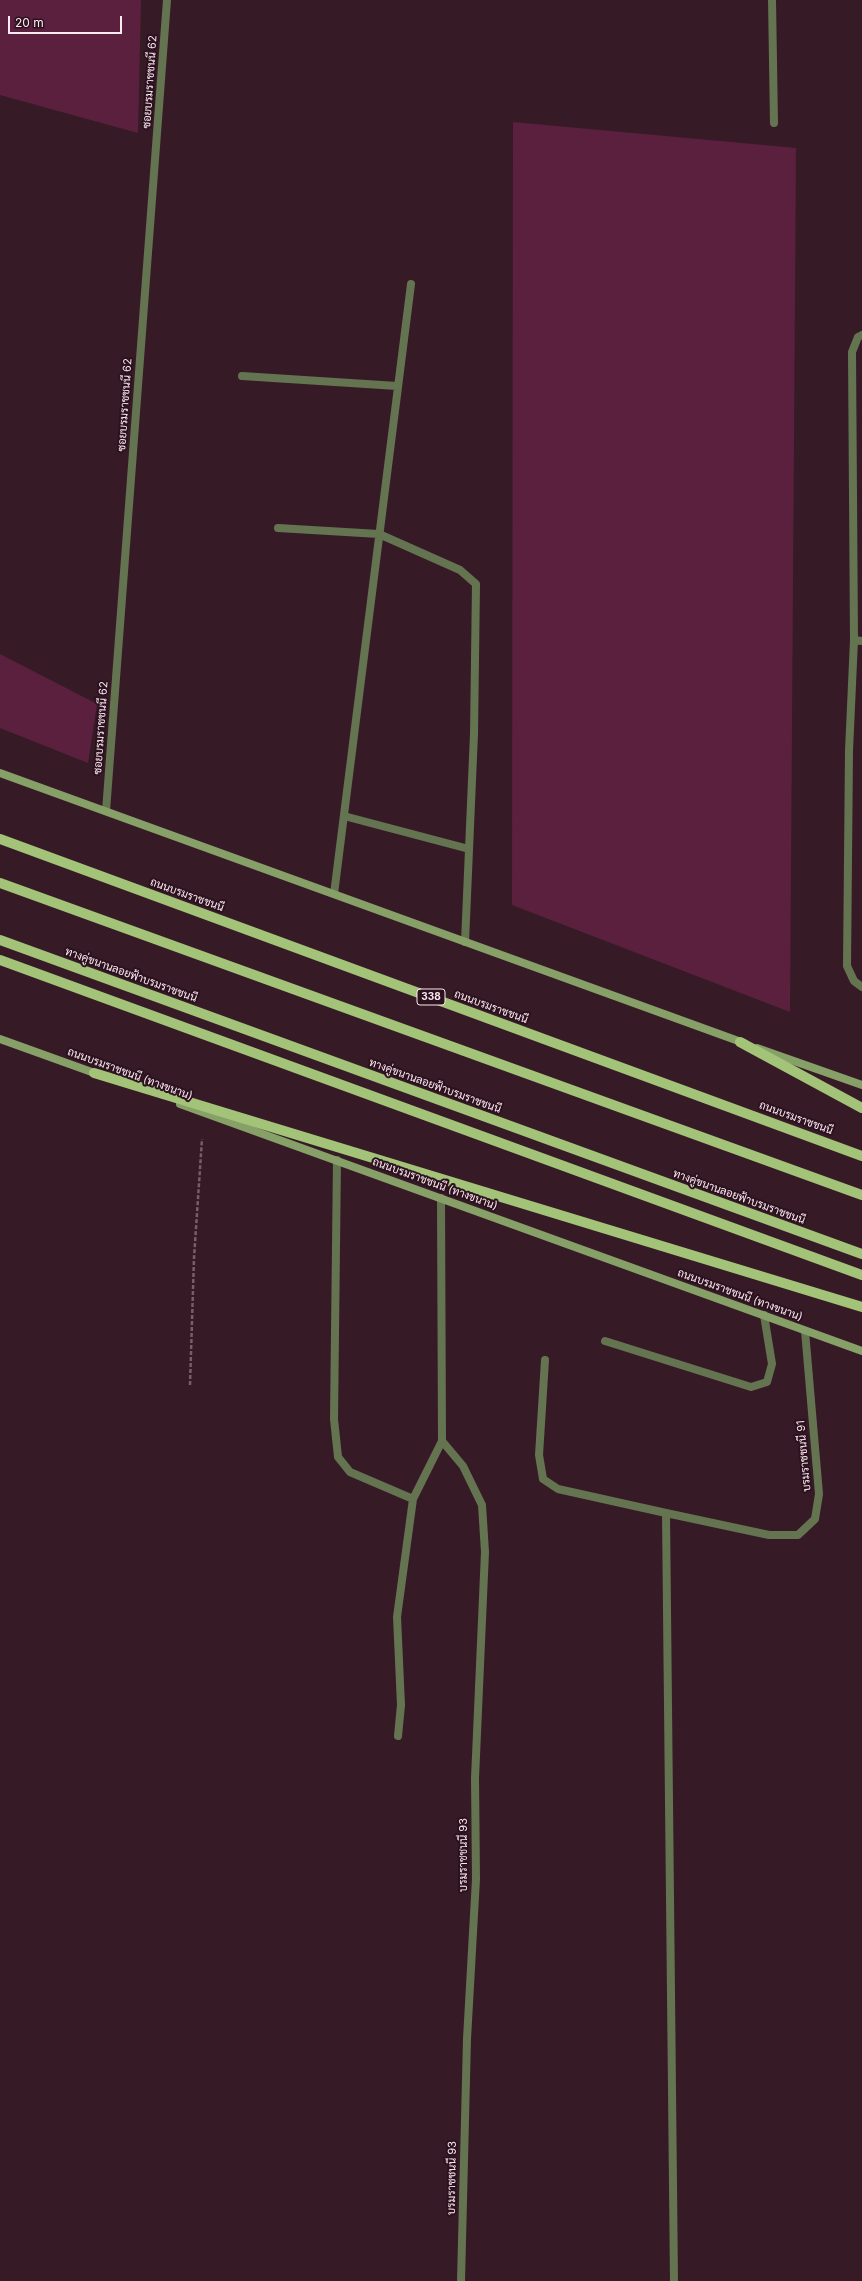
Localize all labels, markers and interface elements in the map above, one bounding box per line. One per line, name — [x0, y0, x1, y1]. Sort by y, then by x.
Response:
scale bar — [10, 8, 124, 34]
text: 20 m — [15, 15, 44, 30]
street label: ซอยบรมราชชนนี 62 — [140, 35, 160, 129]
street label: ซอยบรมราชชนนี 62 — [115, 358, 135, 452]
street label: ซอยบรมราชชนนี 62 — [91, 681, 111, 775]
street label: ถนนบรมราชชนนี — [148, 876, 226, 914]
street label: ทางคู่ขนานลอยฟ้าบรมราชชนนี — [63, 945, 199, 1005]
street label: ถนนบรมราชชนนี — [452, 988, 530, 1026]
road number: 338 — [417, 989, 445, 1005]
street label: ถนนบรมราชชนนี (ทางขนาน) — [66, 1045, 194, 1103]
street label: ทางคู่ขนานลอยฟ้าบรมราชชนนี — [367, 1056, 503, 1116]
street label: ถนนบรมราชชนนี — [757, 1099, 835, 1137]
street label: ถนนบรมราชชนนี (ทางขนาน) — [371, 1155, 499, 1213]
street label: ทางคู่ขนานลอยฟ้าบรมราชชนนี — [671, 1167, 807, 1227]
street label: ถนนบรมราชชนนี (ทางขนาน) — [676, 1266, 804, 1324]
street label: บรมราชชนนี 91 — [794, 1420, 814, 1492]
street label: บรมราชชนนี 93 — [457, 1818, 471, 1892]
street label: บรมราชชนนี 93 — [445, 2141, 459, 2215]

